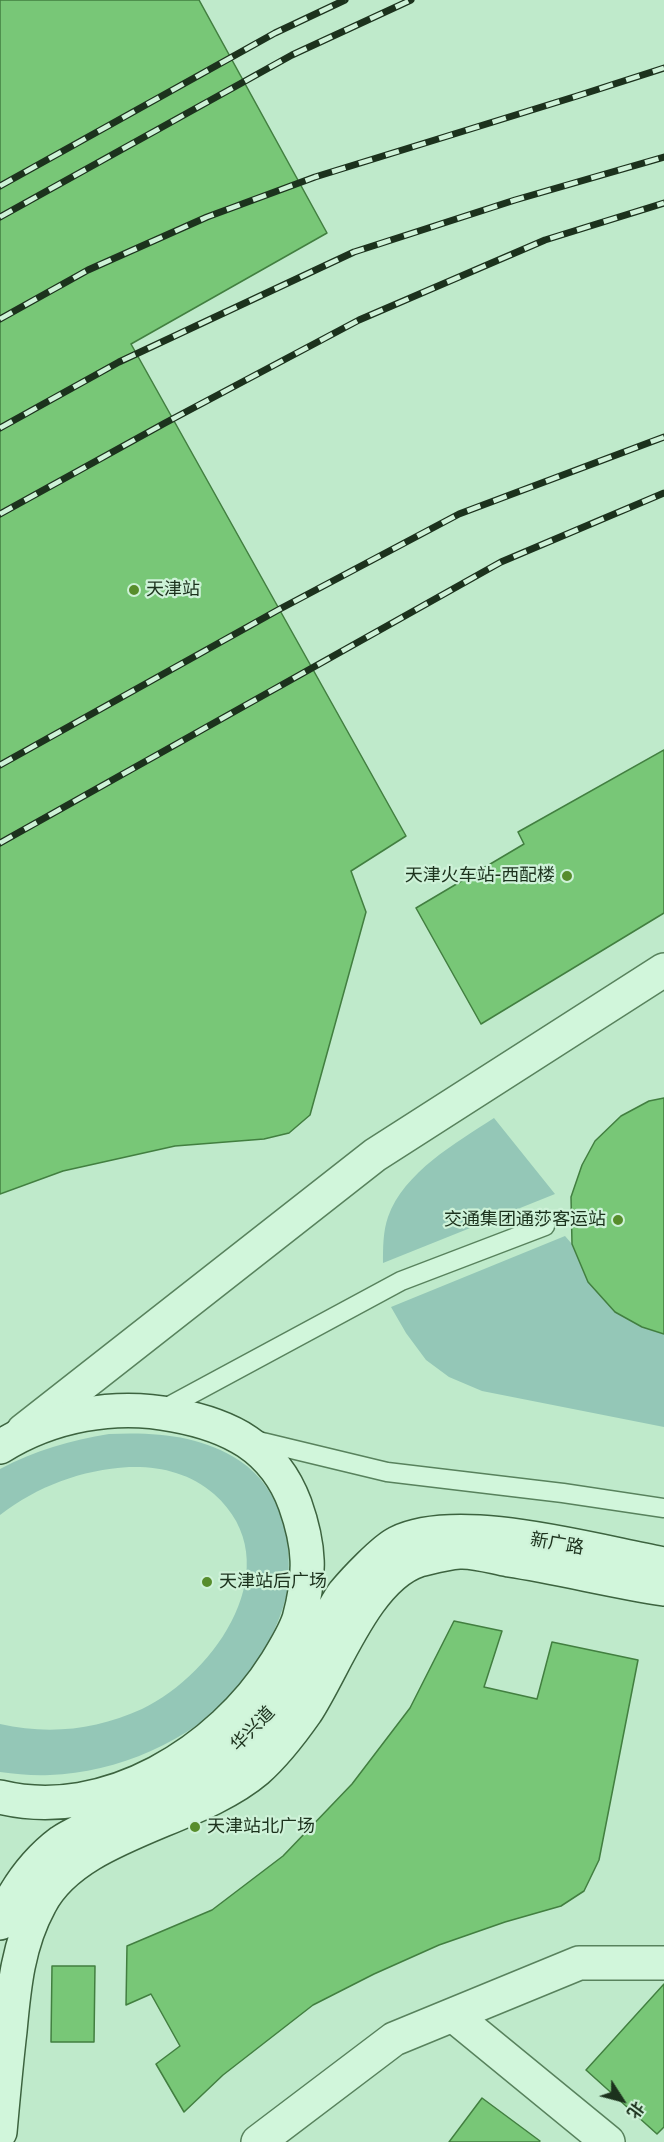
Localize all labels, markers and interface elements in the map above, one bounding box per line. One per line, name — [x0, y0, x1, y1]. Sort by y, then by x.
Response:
place label: 天津站 — [146, 579, 200, 601]
marker: 天津站 — [127, 583, 141, 597]
place label: 天津火车站-西配楼 — [405, 865, 555, 887]
marker: 天津火车站-西配楼 — [560, 869, 574, 883]
place label: 交通集团通莎客运站 — [444, 1209, 606, 1231]
marker: 交通集团通莎客运站 — [611, 1213, 625, 1227]
street label: 新广路 — [529, 1529, 585, 1559]
place label: 天津站后广场 — [219, 1571, 327, 1593]
marker: 天津站后广场 — [200, 1575, 214, 1589]
street label: 华兴道 — [226, 1702, 280, 1756]
place label: 天津站北广场 — [207, 1816, 315, 1838]
marker: 天津站北广场 — [188, 1820, 202, 1834]
north arrow — [592, 2070, 652, 2130]
text: 北 — [622, 2097, 651, 2124]

